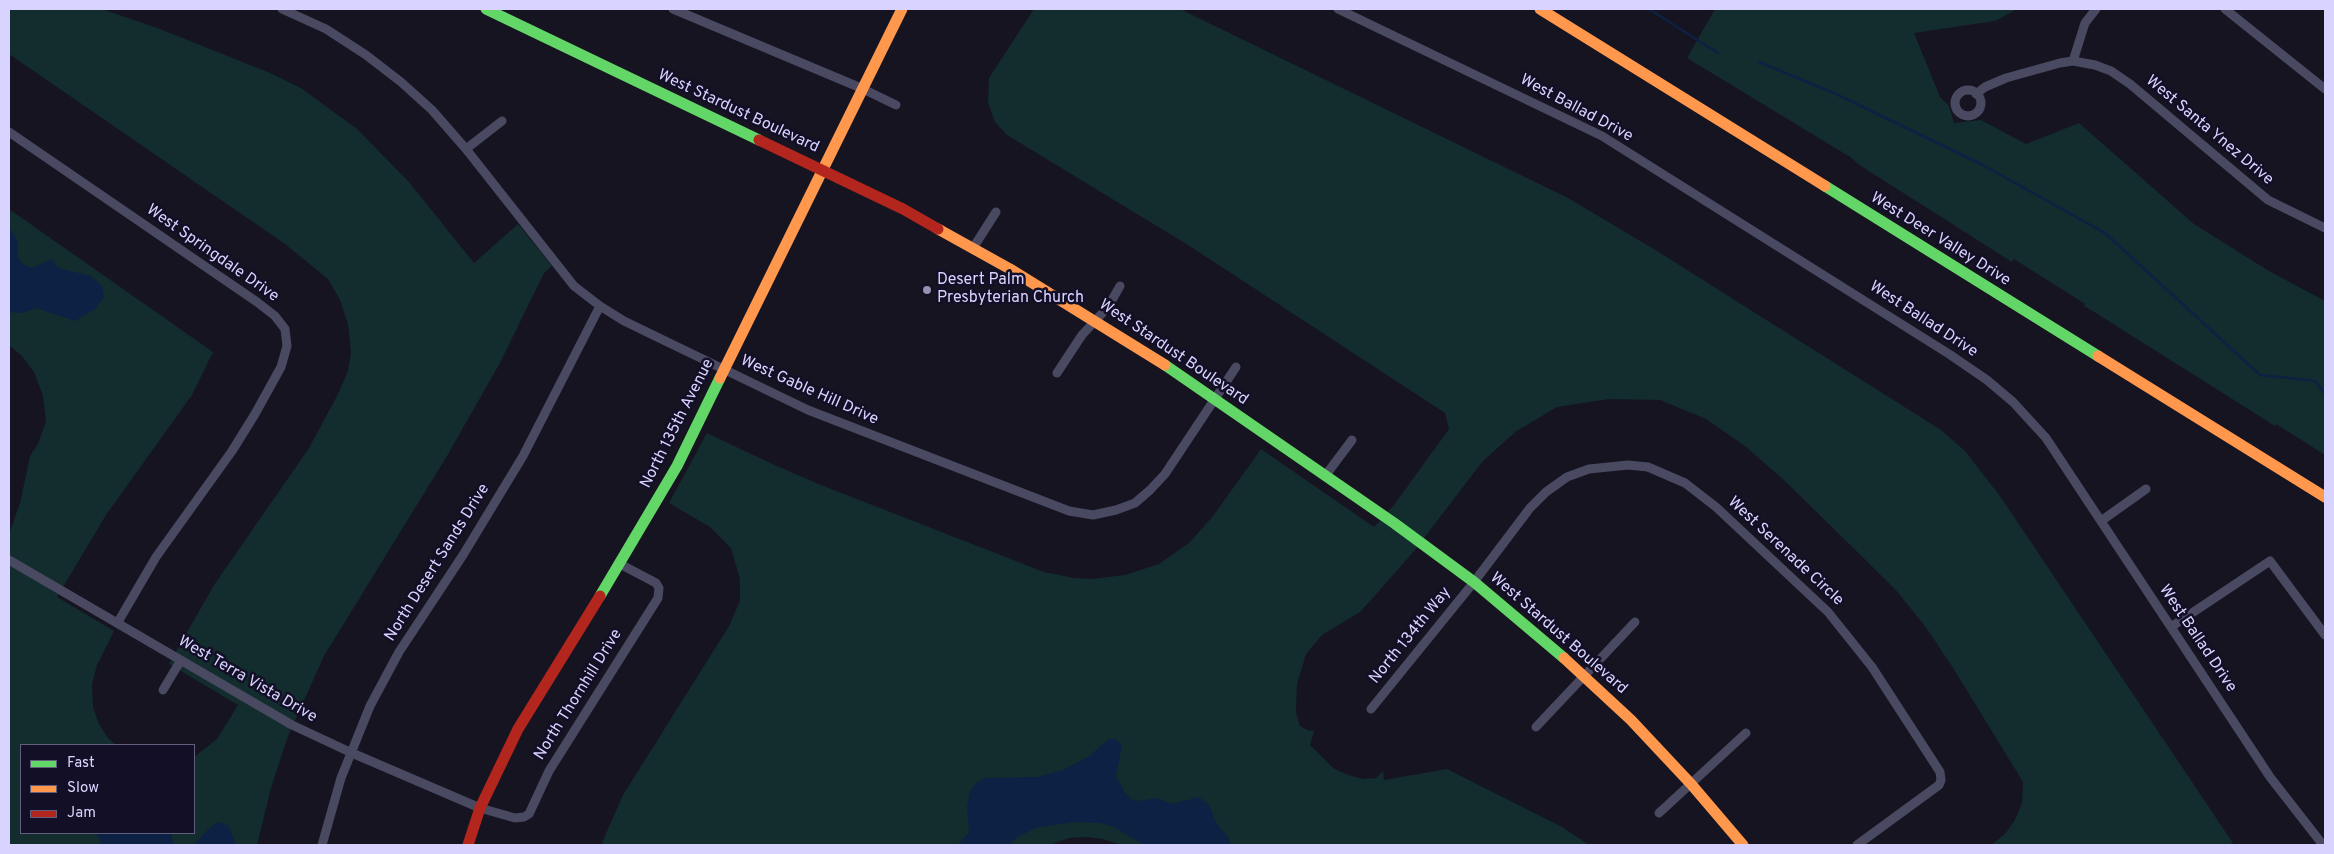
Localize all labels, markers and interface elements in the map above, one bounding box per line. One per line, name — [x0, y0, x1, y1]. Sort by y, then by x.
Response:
street label: West Stardust Boulevard — [654, 66, 822, 158]
street label: West Ballad Drive — [1516, 71, 1636, 147]
street label: West Santa Ynez Drive — [2141, 72, 2277, 190]
street label: West Deer Valley Drive — [1866, 189, 2014, 291]
street label: West Springdale Drive — [142, 201, 282, 307]
place label: Desert Palm Presbyterian Church — [937, 271, 1084, 309]
street label: West Ballad Drive — [1865, 278, 1981, 362]
marker: Desert Palm Presbyterian Church — [921, 284, 933, 296]
street label: West Stardust Boulevard — [1095, 296, 1251, 410]
street label: West Gable Hill Drive — [737, 352, 881, 430]
street label: North 135th Avenue — [637, 356, 719, 492]
street label: North Desert Sands Drive — [382, 481, 494, 645]
street label: West Serenade Circle — [1723, 493, 1847, 611]
street label: West Stardust Boulevard — [1485, 569, 1631, 699]
street label: West Ballad Drive — [2154, 582, 2240, 696]
street label: North 134th Way — [1366, 584, 1456, 688]
street label: North Thornhill Drive — [531, 626, 627, 764]
street label: West Terra Vista Drive — [174, 632, 320, 728]
legend — [20, 744, 195, 834]
text: Fast — [67, 754, 95, 773]
text: Slow — [67, 779, 99, 798]
text: Jam — [67, 804, 96, 823]

